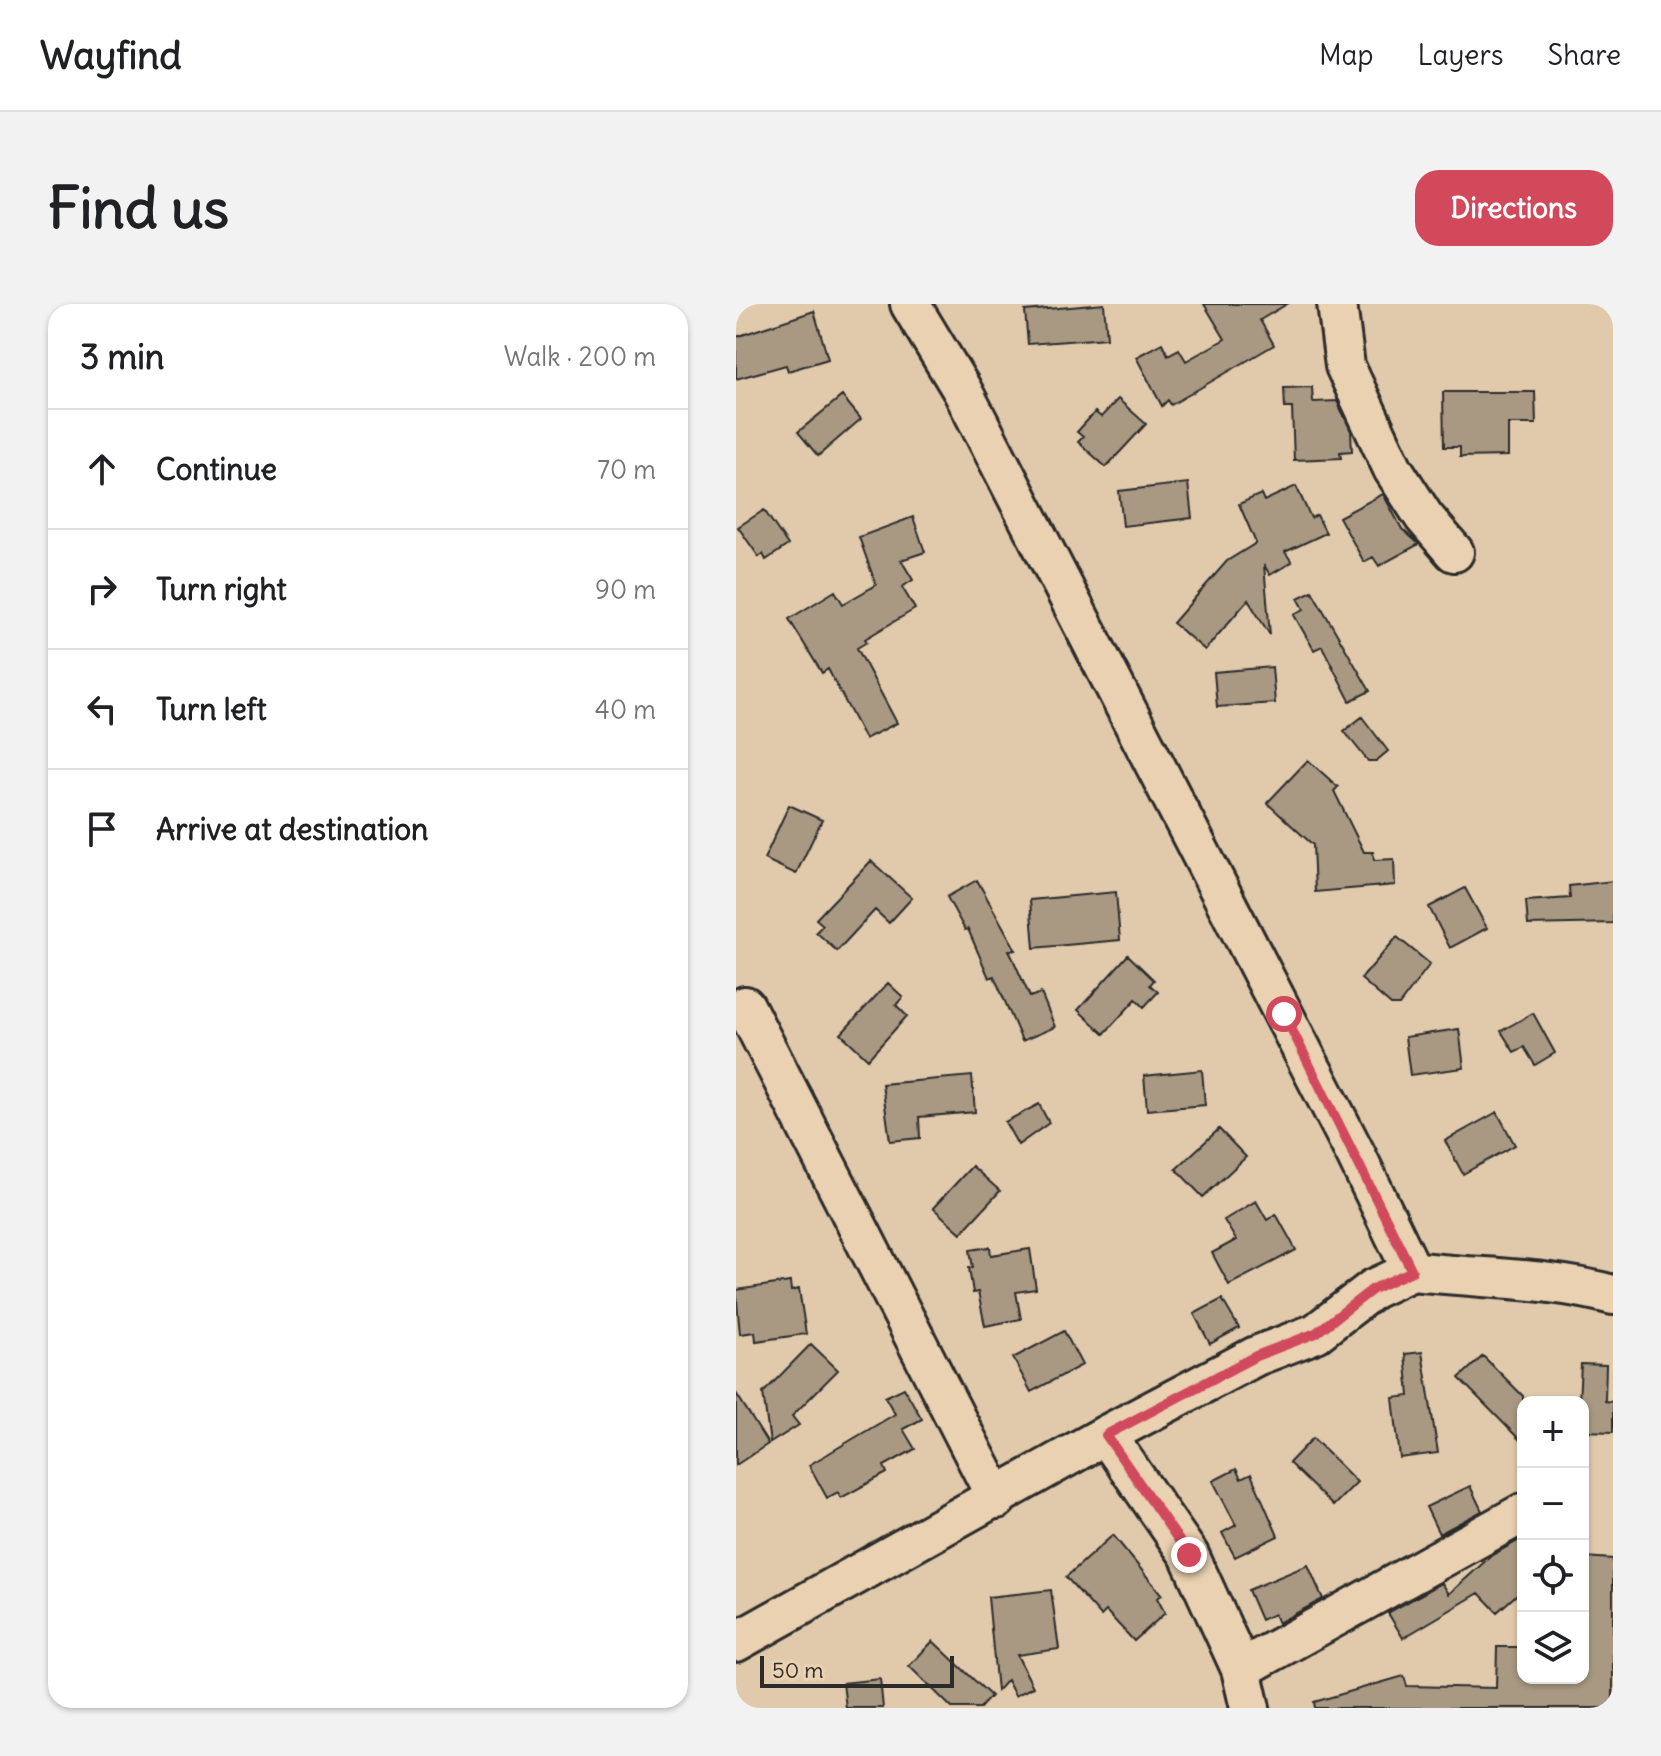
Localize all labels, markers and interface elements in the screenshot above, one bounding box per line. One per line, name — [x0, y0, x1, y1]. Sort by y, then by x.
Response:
text: Wayfind — [40, 32, 182, 79]
text: Map — [1319, 37, 1374, 73]
text: Layers — [1418, 37, 1504, 73]
text: Share — [1548, 37, 1621, 73]
button: Directions — [1415, 170, 1613, 246]
text: Find us — [48, 173, 229, 243]
text: 3 min — [80, 335, 165, 378]
text: Walk · 200 m — [504, 340, 656, 373]
icon: ahead — [80, 447, 124, 491]
text: Continue — [156, 450, 277, 488]
text: 70 m — [597, 453, 656, 486]
icon: right — [80, 567, 124, 611]
text: Turn right — [156, 570, 287, 608]
text: 90 m — [595, 573, 656, 606]
icon: left — [80, 687, 124, 731]
text: Turn left — [156, 690, 267, 728]
text: 40 m — [595, 693, 656, 726]
icon: arrive — [80, 807, 124, 851]
text: Arrive at destination — [156, 810, 428, 848]
route start — [1266, 996, 1302, 1032]
map controls — [1517, 1396, 1589, 1684]
button: + — [1517, 1396, 1589, 1468]
button: − — [1517, 1468, 1589, 1540]
route end — [1171, 1537, 1207, 1573]
button: locate — [1517, 1540, 1589, 1612]
button: layers — [1517, 1612, 1589, 1684]
scale bar — [760, 1652, 954, 1688]
text: 50 m — [772, 1656, 824, 1684]

